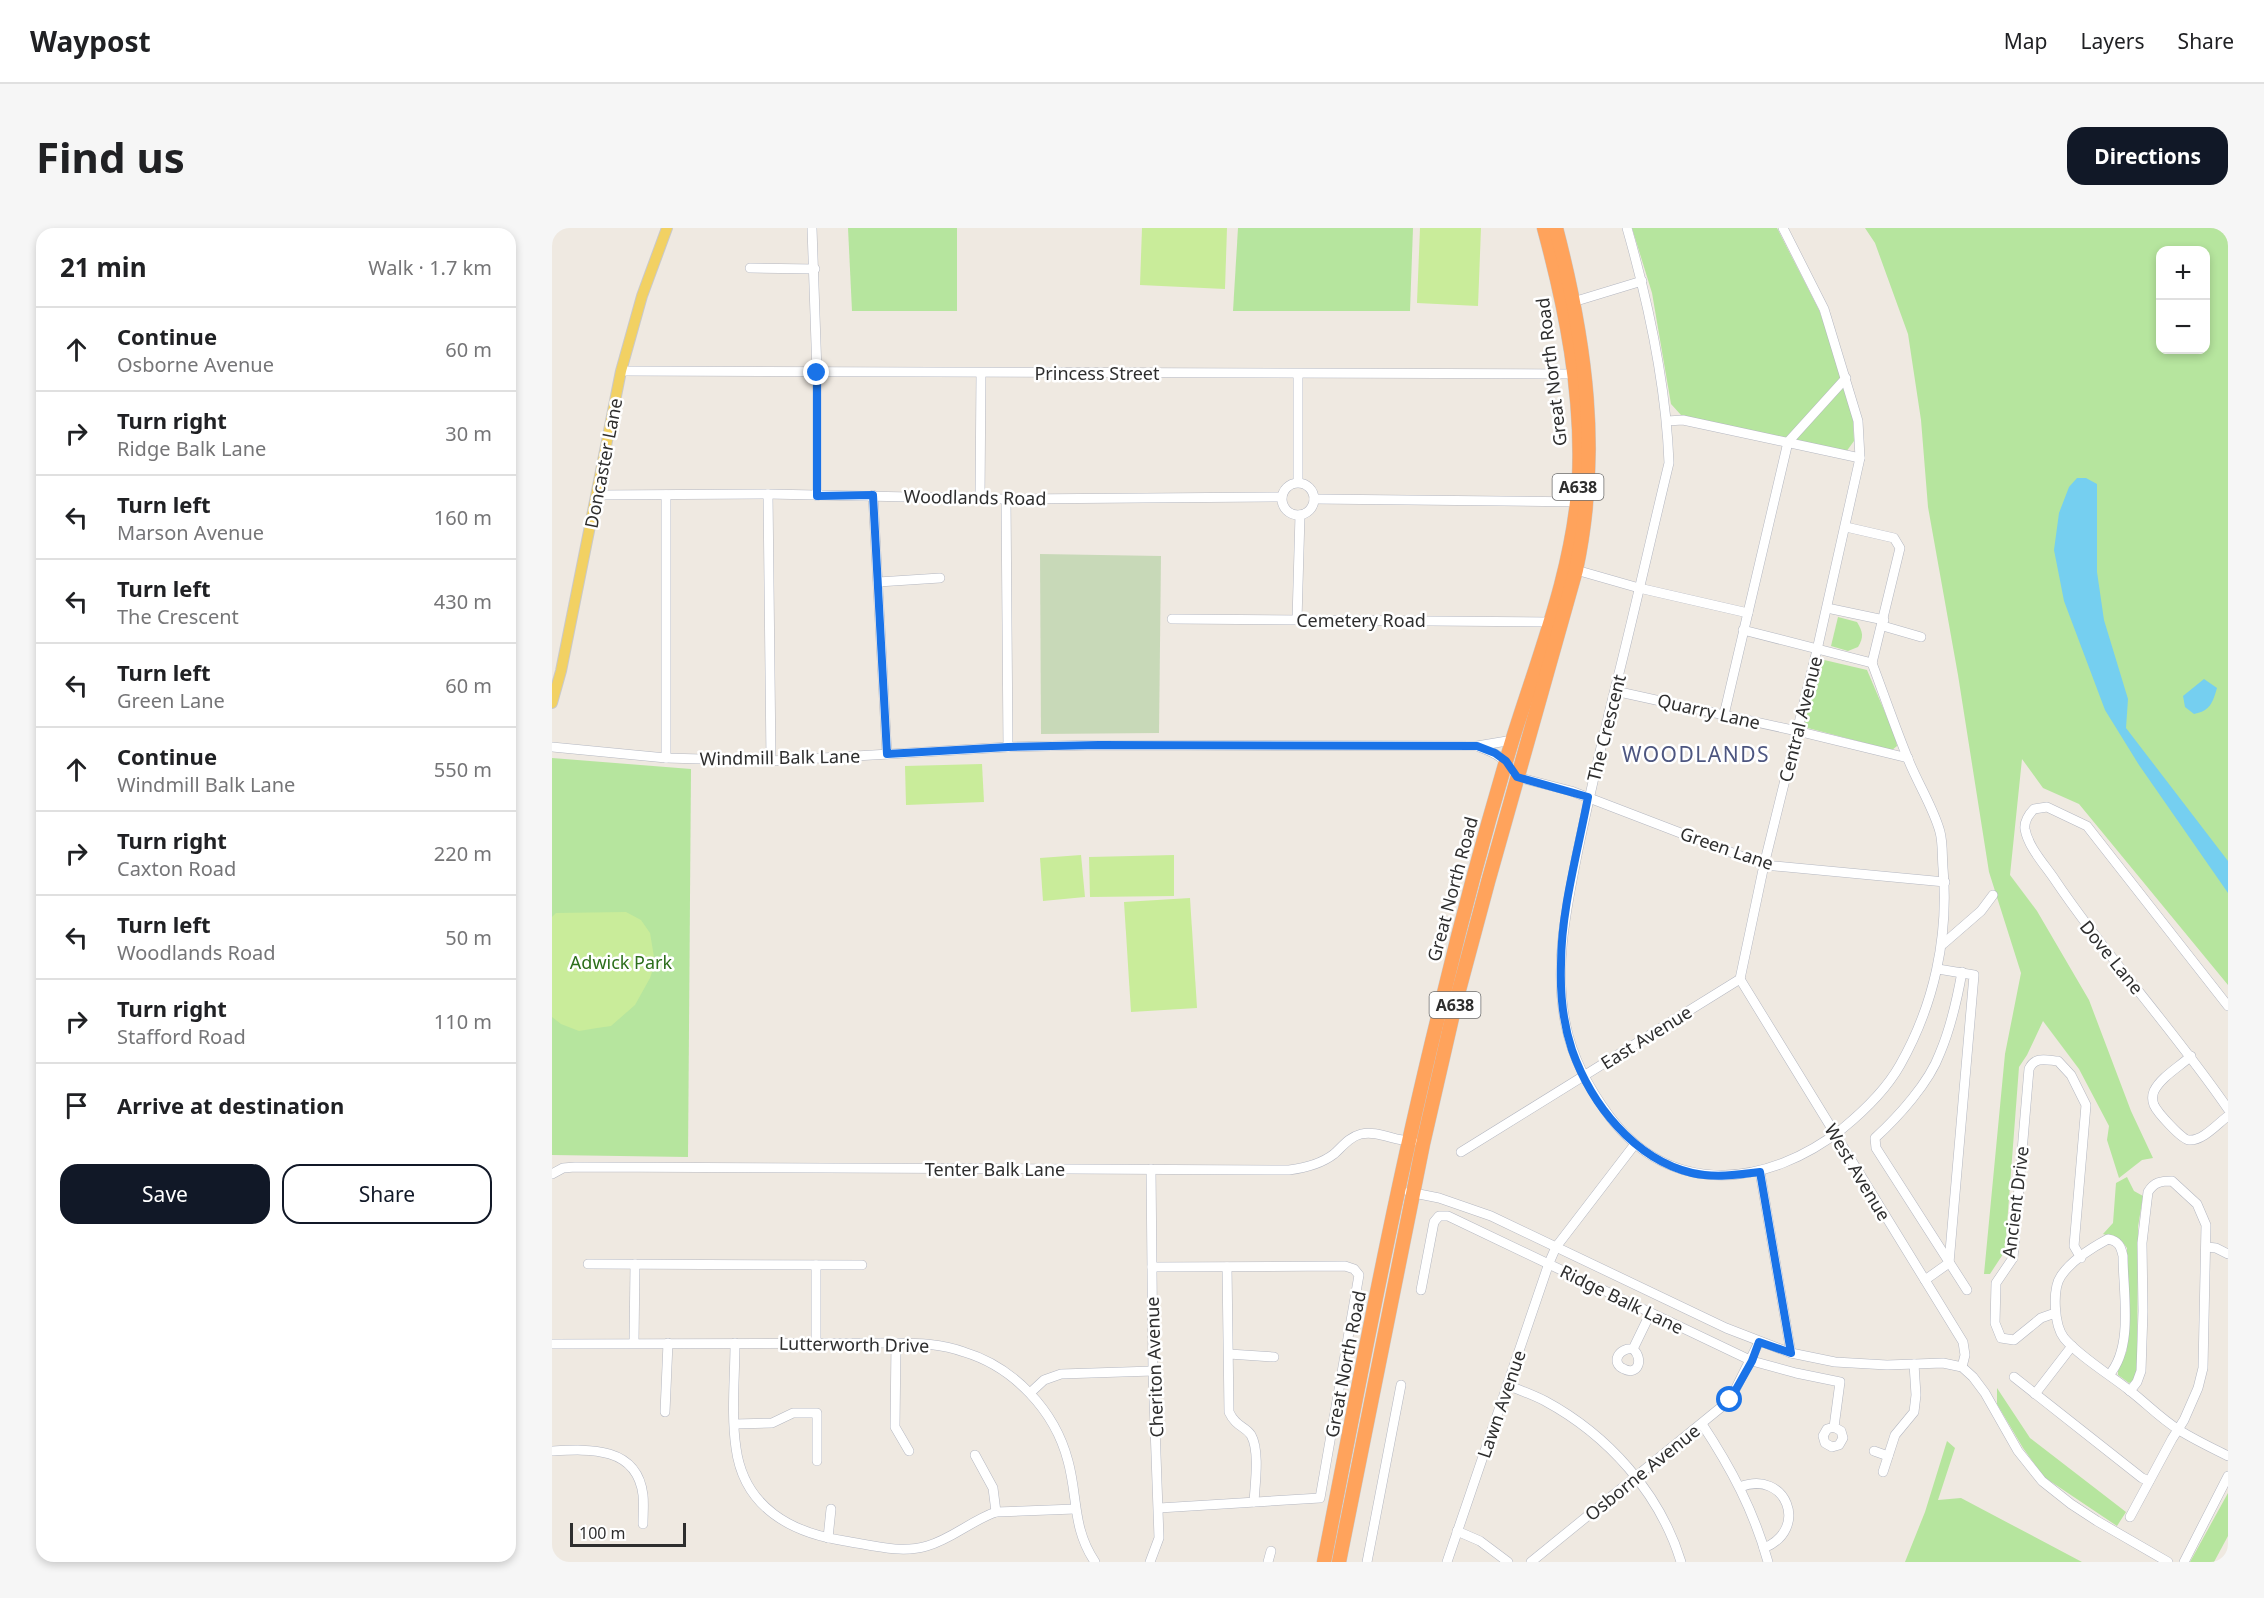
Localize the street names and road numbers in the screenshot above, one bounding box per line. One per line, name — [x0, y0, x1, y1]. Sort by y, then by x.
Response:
street label: Great North Road — [1530, 297, 1572, 447]
street label: Princess Street — [1034, 361, 1160, 385]
street label: Doncaster Lane — [579, 396, 627, 530]
road number: A638 — [1552, 474, 1604, 500]
street label: Woodlands Road — [903, 484, 1047, 510]
street label: Cemetery Road — [1296, 608, 1426, 632]
street label: Central Avenue — [1773, 654, 1827, 784]
street label: The Crescent — [1581, 671, 1631, 784]
street label: Quarry Lane — [1655, 688, 1763, 734]
street label: Windmill Balk Lane — [700, 744, 860, 770]
street label: Great North Road — [1421, 814, 1483, 964]
street label: Green Lane — [1677, 821, 1777, 875]
street label: Dove Lane — [2075, 915, 2149, 999]
road number: A638 — [1430, 992, 1480, 1018]
street label: East Avenue — [1596, 1000, 1696, 1074]
street label: West Avenue — [1820, 1119, 1896, 1225]
street label: Ancient Drive — [1996, 1145, 2034, 1259]
street label: Tenter Balk Lane — [925, 1157, 1065, 1181]
street label: Ridge Balk Lane — [1556, 1259, 1688, 1339]
street label: Great North Road — [1319, 1288, 1371, 1440]
street label: Cheriton Avenue — [1140, 1296, 1168, 1438]
street label: Lutterworth Drive — [779, 1331, 929, 1357]
street label: Lawn Avenue — [1471, 1347, 1531, 1461]
street label: Osborne Avenue — [1580, 1418, 1704, 1526]

